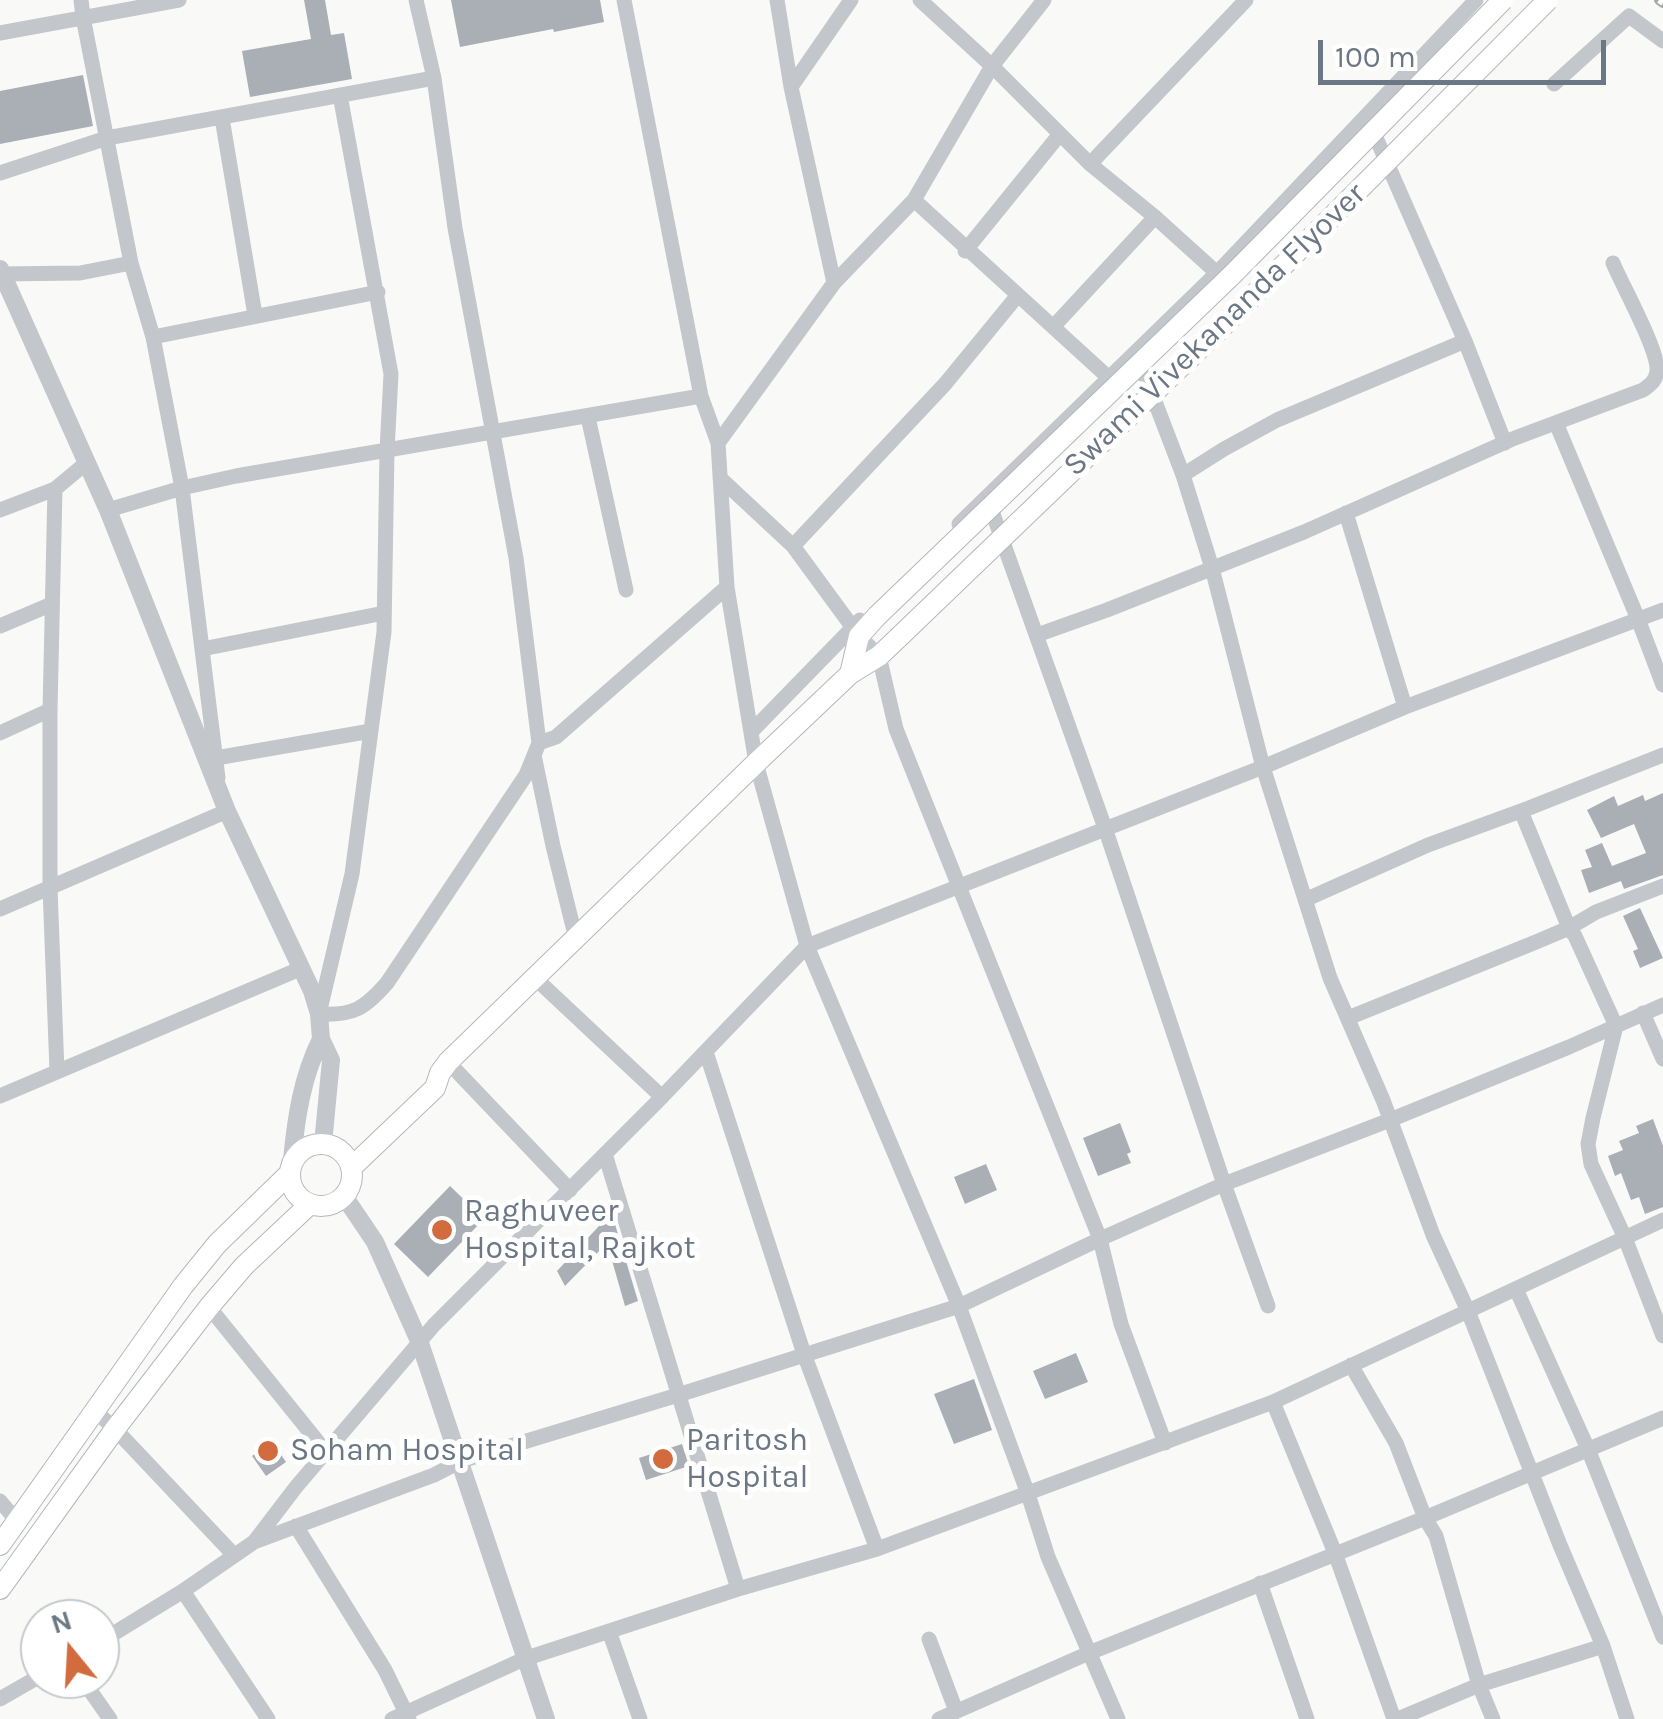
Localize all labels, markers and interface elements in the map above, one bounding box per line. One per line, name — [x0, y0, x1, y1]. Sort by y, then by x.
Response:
scale bar — [1323, 20, 1610, 82]
text: 100 m — [1335, 39, 1416, 75]
street label: Swami Vivekananda Flyover — [1056, 175, 1374, 485]
place label: Raghuveer Hospital, Rajkot — [464, 1193, 696, 1268]
marker: Raghuveer Hospital, Rajkot — [429, 1217, 455, 1243]
place label: Paritosh Hospital — [686, 1422, 809, 1497]
place label: Soham Hospital — [290, 1432, 524, 1470]
marker: Soham Hospital — [255, 1438, 281, 1464]
marker: Paritosh Hospital — [650, 1446, 676, 1472]
north arrow — [20, 1599, 120, 1699]
text: N — [47, 1603, 76, 1641]

